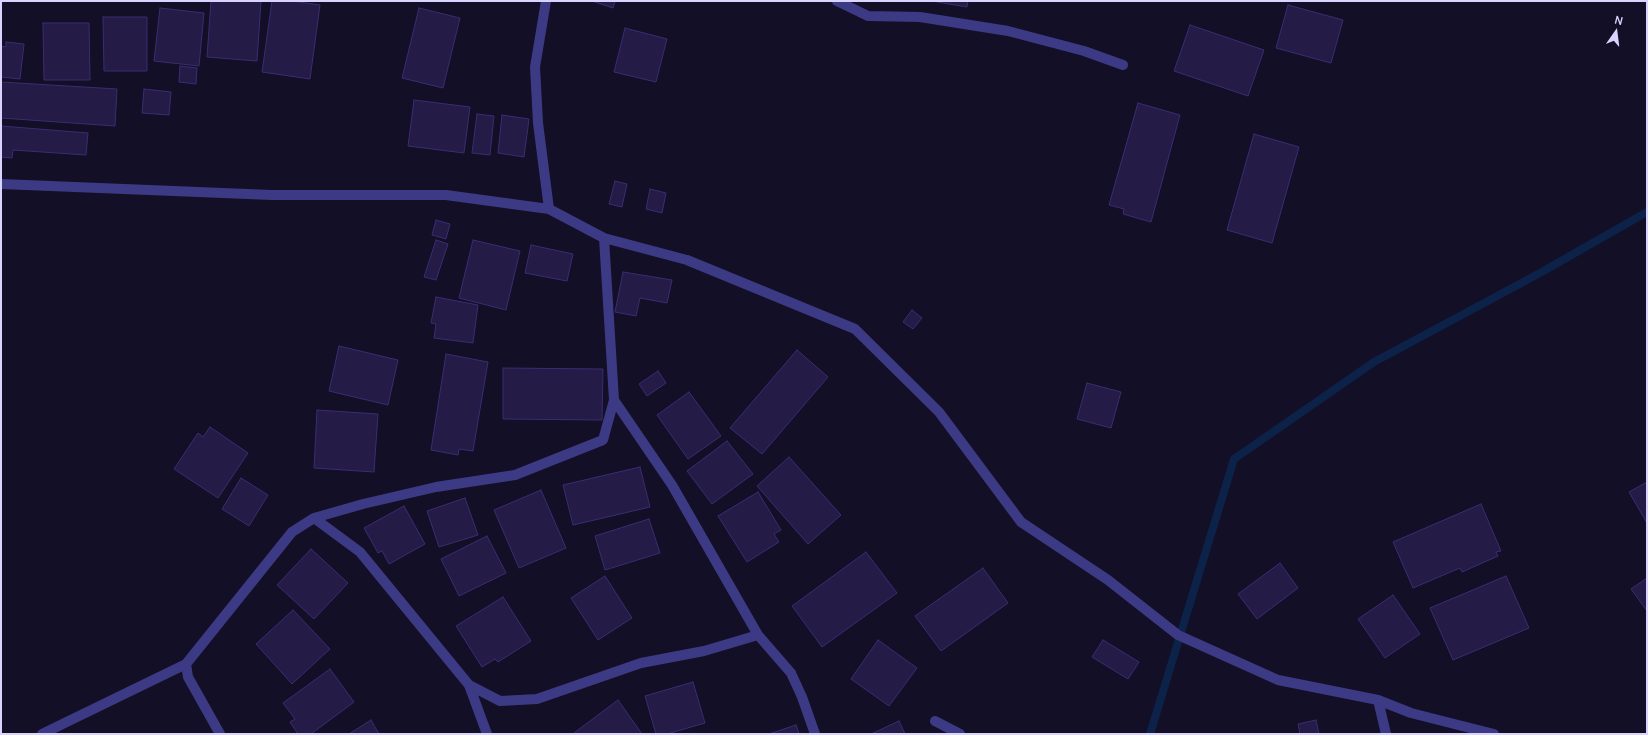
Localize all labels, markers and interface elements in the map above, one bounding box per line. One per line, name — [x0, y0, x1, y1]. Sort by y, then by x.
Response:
north arrow — [1596, 12, 1636, 52]
text: N — [1613, 12, 1625, 28]

